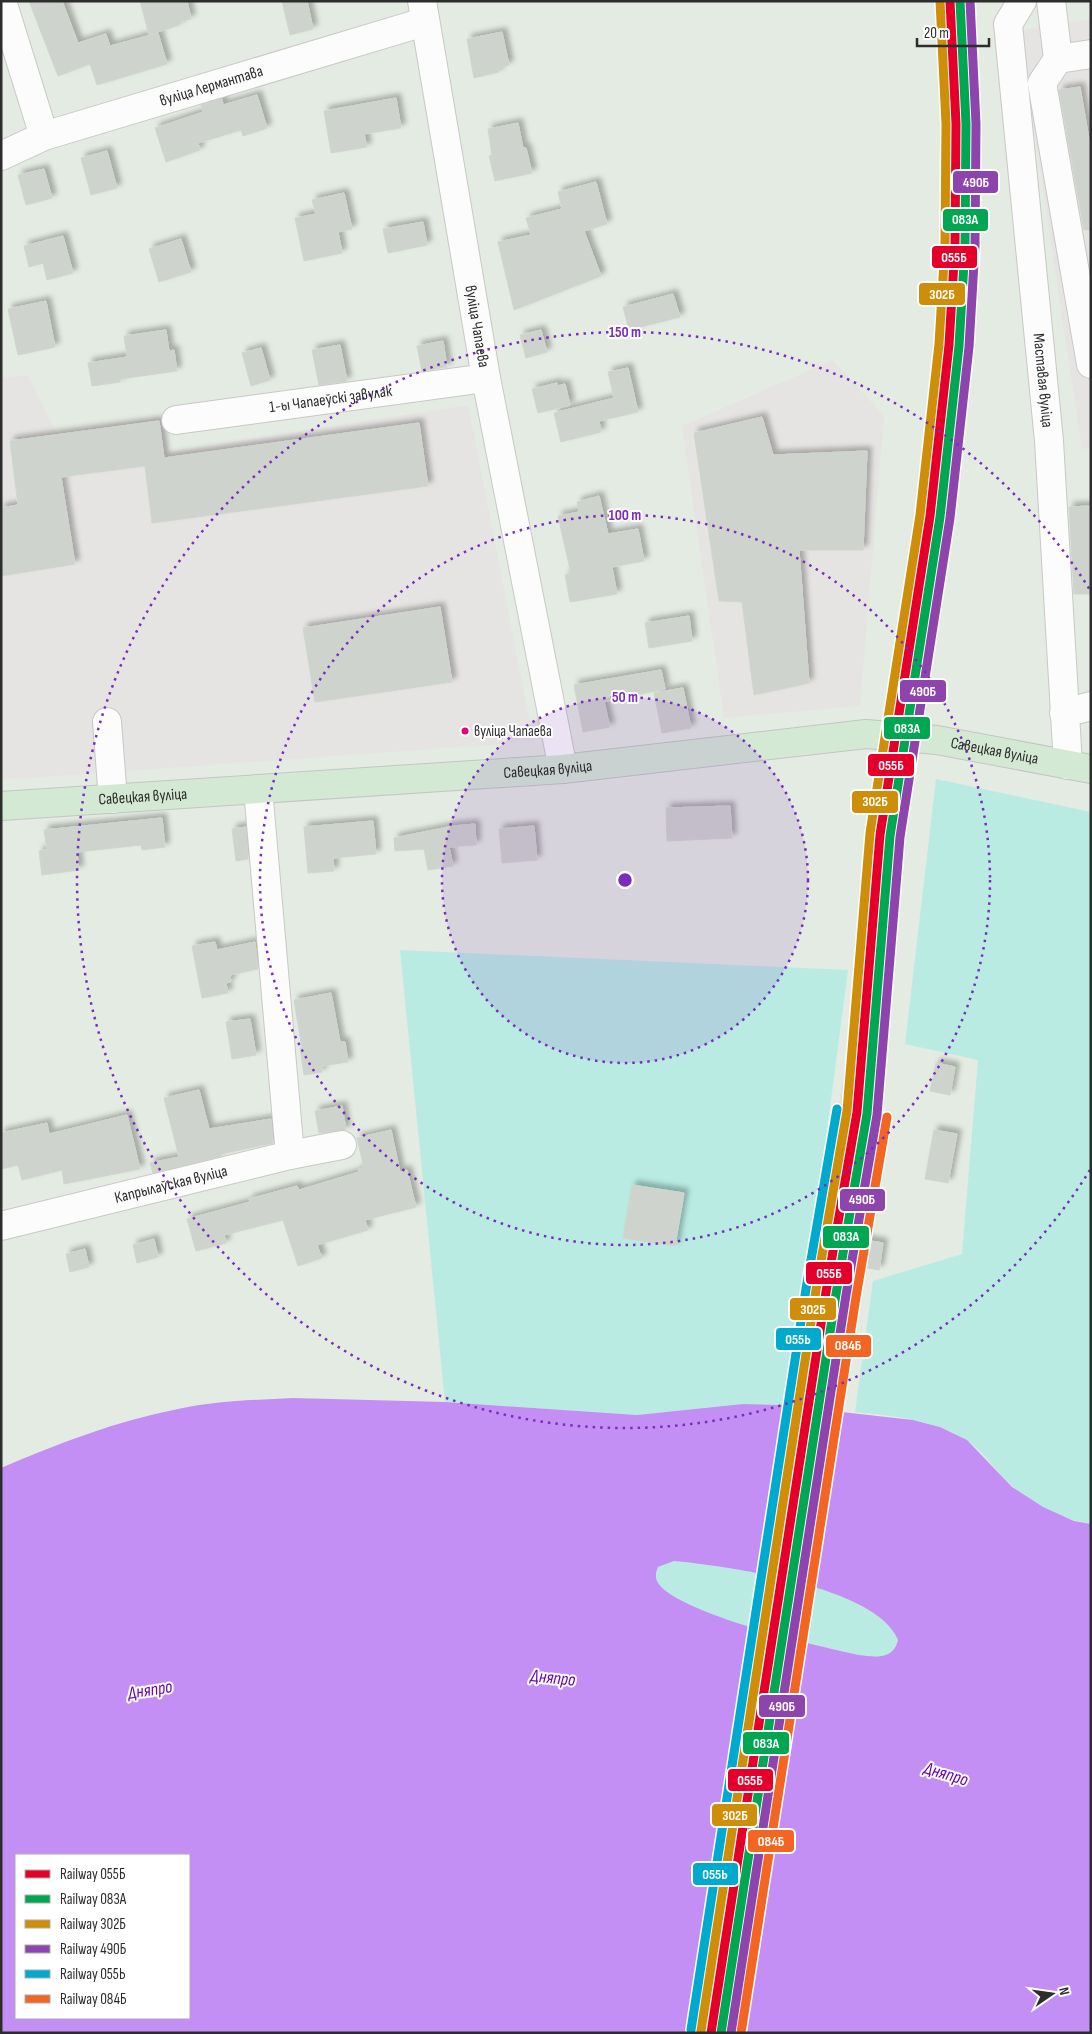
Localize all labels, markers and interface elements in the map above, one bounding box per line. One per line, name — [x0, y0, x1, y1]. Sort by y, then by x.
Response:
scale bar — [917, 15, 990, 47]
text: 20 m — [924, 24, 949, 43]
street label: вуліца Лермантава — [157, 61, 265, 110]
line badge: 490Б — [952, 170, 999, 194]
text: 490Б — [963, 174, 990, 191]
line badge: 083А — [942, 208, 989, 232]
text: 083А — [952, 211, 978, 228]
line badge: 055Б — [931, 245, 978, 269]
text: 055Б — [941, 249, 967, 266]
line badge: 302Б — [918, 282, 966, 306]
street label: вуліца Чапаева — [461, 284, 494, 369]
text: 302Б — [929, 286, 955, 303]
text: 150 m — [609, 323, 641, 342]
street label: Маставая вуліца — [1029, 332, 1057, 428]
street label: 1-ы Чапаеўскі завулак — [268, 381, 394, 417]
text: 100 m — [609, 506, 641, 525]
line badge: 490Б — [899, 679, 947, 703]
text: 490Б — [910, 683, 937, 700]
text: 50 m — [612, 688, 638, 707]
line badge: 083А — [883, 716, 931, 740]
text: 083А — [894, 720, 920, 737]
place label: вуліца Чапаева — [474, 722, 552, 741]
marker: вуліца Чапаева — [460, 726, 470, 736]
street label: Савецкая вуліца — [949, 733, 1040, 768]
line badge: 055Б — [867, 753, 915, 777]
street label: Савецкая вуліца — [503, 756, 593, 782]
text: 055Б — [878, 757, 904, 774]
street label: Савецкая вуліца — [98, 784, 188, 809]
line badge: 302Б — [851, 790, 899, 814]
text: 302Б — [862, 793, 888, 810]
centre of rings — [616, 871, 634, 889]
street label: Капрылаўская вуліца — [112, 1161, 229, 1207]
line badge: 490Б — [839, 1188, 886, 1212]
text: 490Б — [849, 1191, 876, 1208]
line badge: 083А — [822, 1225, 870, 1249]
text: 083А — [833, 1228, 859, 1245]
line badge: 055Б — [805, 1261, 853, 1285]
text: 055Б — [816, 1265, 842, 1282]
line badge: 302Б — [789, 1297, 837, 1321]
text: 302Б — [800, 1301, 826, 1318]
line badge: 055Ь — [775, 1327, 822, 1351]
text: 055Ь — [785, 1331, 811, 1348]
line badge: 084Б — [825, 1334, 872, 1358]
text: 084Б — [835, 1337, 862, 1354]
water label: Дняпро — [529, 1665, 577, 1691]
water label: Дняпро — [125, 1676, 175, 1704]
line badge: 490Б — [758, 1694, 806, 1718]
text: 490Б — [769, 1698, 796, 1715]
line badge: 083А — [742, 1731, 790, 1755]
text: 083А — [753, 1735, 779, 1752]
water label: Дняпро — [920, 1757, 971, 1791]
line badge: 055Б — [727, 1768, 774, 1792]
text: 055Б — [737, 1772, 763, 1789]
line badge: 302Б — [711, 1803, 758, 1827]
text: 302Б — [722, 1807, 748, 1824]
line badge: 084Б — [747, 1829, 795, 1853]
text: 084Б — [758, 1833, 785, 1850]
legend — [15, 1854, 190, 2019]
line badge: 055Ь — [692, 1862, 739, 1886]
text: Railway 055Б — [60, 1865, 126, 1884]
text: 055Ь — [702, 1866, 728, 1883]
text: Railway 083А — [60, 1890, 127, 1909]
text: Railway 302Б — [60, 1915, 126, 1934]
text: Railway 490Б — [60, 1940, 127, 1959]
text: Railway 055Ь — [60, 1965, 126, 1984]
north arrow — [1027, 1969, 1077, 2019]
text: N — [1055, 1986, 1073, 1997]
text: Railway 084Б — [60, 1990, 127, 2009]

